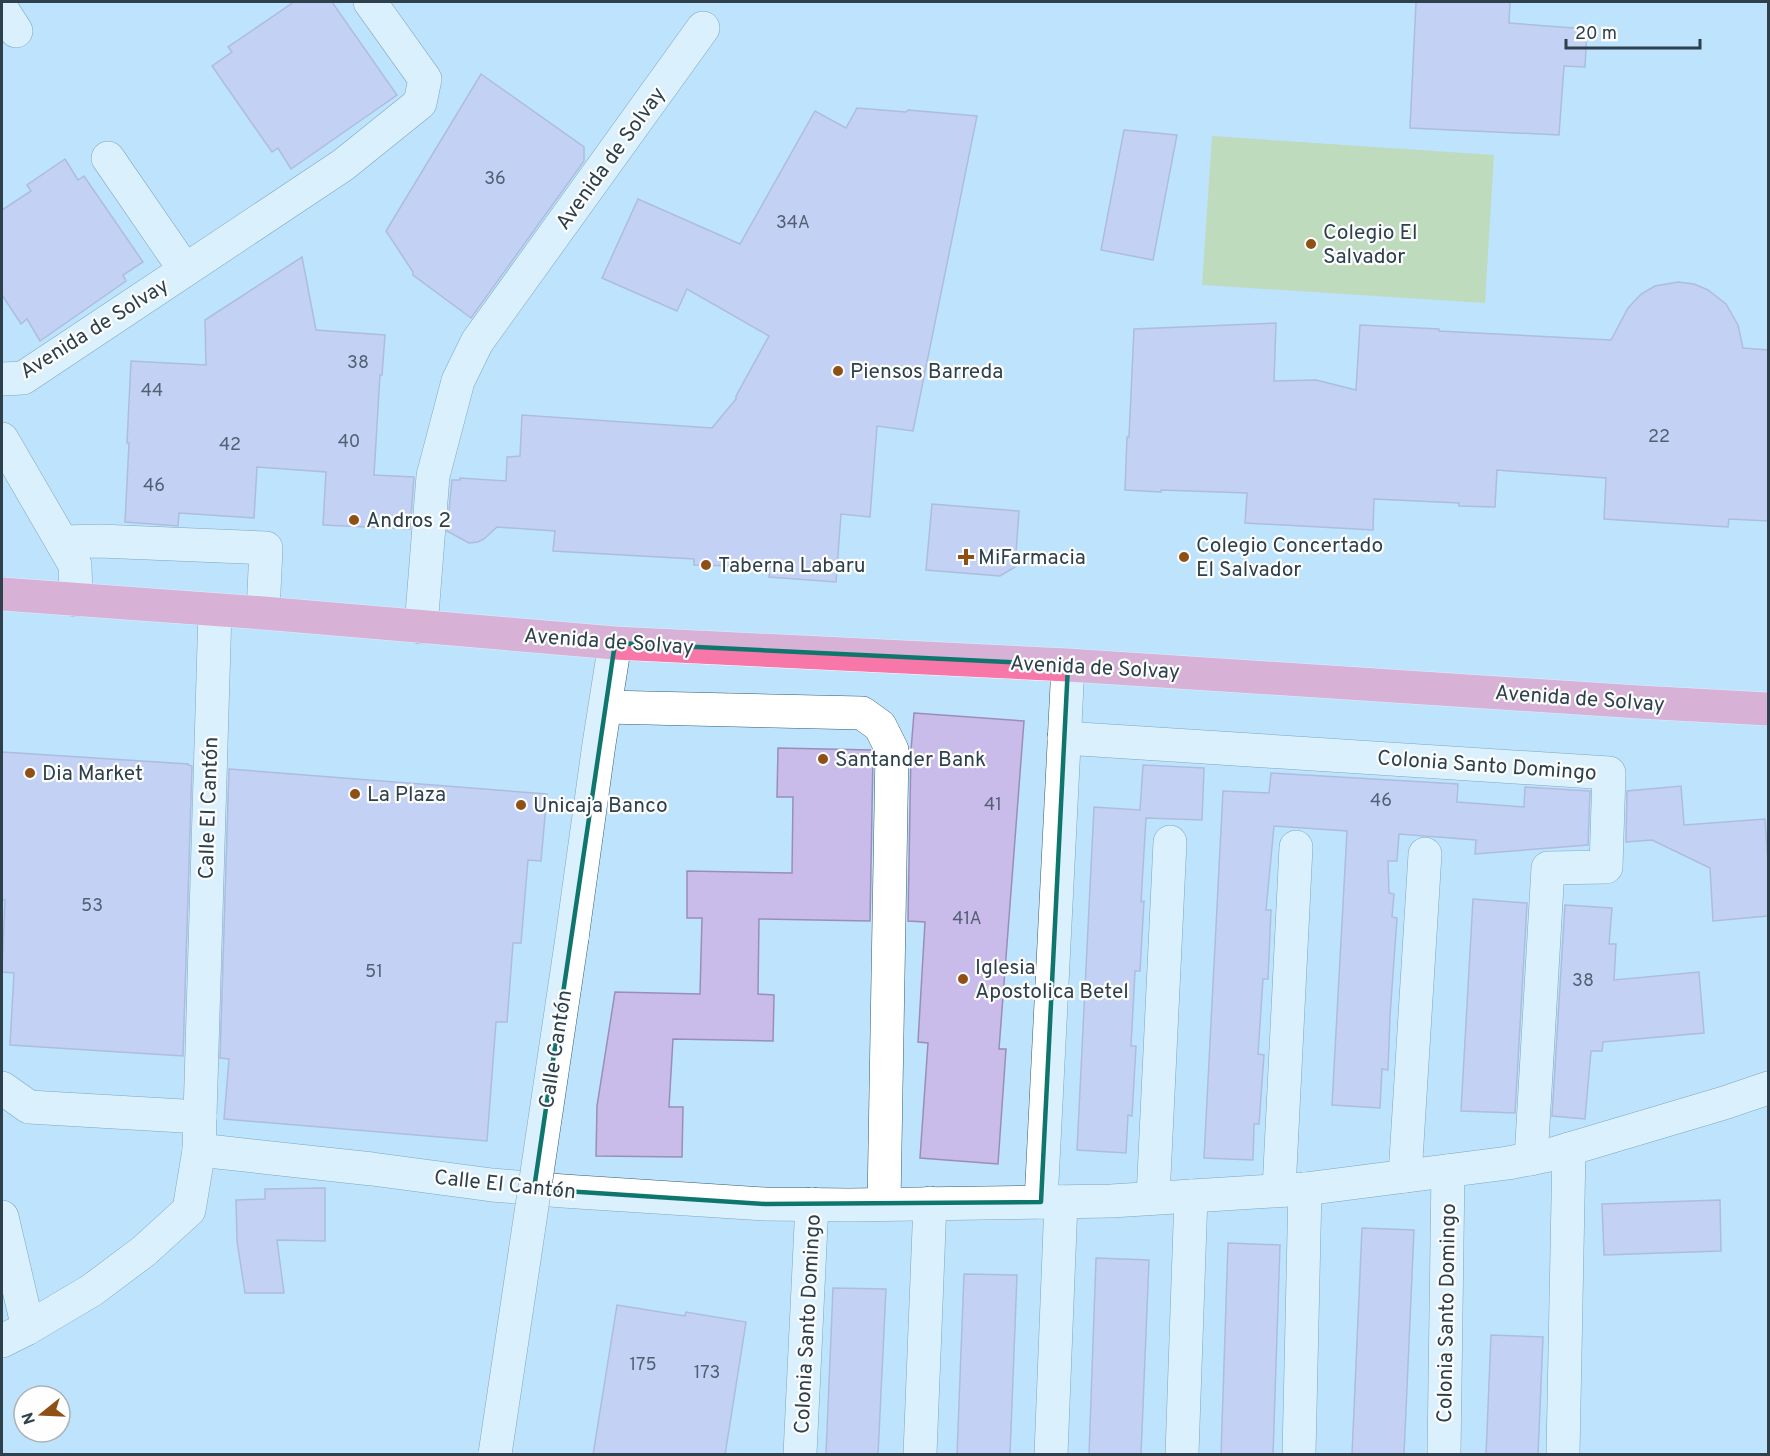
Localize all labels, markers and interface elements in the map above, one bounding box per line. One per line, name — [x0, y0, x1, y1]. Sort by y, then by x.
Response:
scale bar — [1566, 12, 1700, 50]
text: 20 m — [1575, 23, 1617, 46]
street label: Avenida de Solvay — [550, 82, 672, 236]
house number: 36 — [484, 168, 506, 191]
house number: 34A — [776, 212, 810, 235]
place label: Colegio El Salvador — [1323, 220, 1417, 271]
marker: Colegio El Salvador — [1304, 237, 1318, 251]
street label: Avenida de Solvay — [15, 273, 174, 386]
house number: 38 — [347, 352, 369, 375]
place label: Piensos Barreda — [850, 359, 1003, 386]
marker: Piensos Barreda — [831, 364, 845, 378]
house number: 44 — [141, 380, 163, 403]
house number: 22 — [1648, 426, 1670, 449]
house number: 40 — [338, 431, 360, 454]
house number: 42 — [219, 434, 241, 457]
house number: 46 — [143, 475, 165, 498]
place label: Andros 2 — [366, 508, 451, 535]
marker: Andros 2 — [347, 513, 361, 527]
place label: Colegio Concertado El Salvador — [1196, 533, 1383, 584]
place label: MiFarmacia — [978, 545, 1086, 572]
marker: MiFarmacia — [959, 550, 973, 564]
marker: Colegio Concertado El Salvador — [1177, 550, 1191, 564]
place label: Taberna Labaru — [718, 553, 866, 580]
marker: Taberna Labaru — [699, 558, 713, 572]
street label: Avenida de Solvay — [523, 623, 695, 662]
street label: Avenida de Solvay — [1009, 651, 1181, 686]
street label: Avenida de Solvay — [1494, 680, 1666, 719]
street label: Calle El Cantón — [194, 736, 225, 880]
street label: Colonia Santo Domingo — [1376, 745, 1598, 788]
place label: Santander Bank — [835, 747, 986, 774]
marker: Santander Bank — [816, 752, 830, 766]
place label: Dia Market — [42, 761, 143, 788]
marker: Dia Market — [23, 766, 37, 780]
place label: La Plaza — [367, 782, 446, 809]
marker: La Plaza — [348, 787, 362, 801]
house number: 46 — [1370, 790, 1392, 813]
place label: Unicaja Banco — [533, 793, 668, 820]
house number: 41 — [984, 794, 1002, 817]
marker: Unicaja Banco — [514, 798, 528, 812]
house number: 53 — [81, 895, 103, 918]
house number: 41A — [952, 908, 982, 931]
place label: Iglesia Apostolica Betel — [975, 955, 1129, 1006]
house number: 51 — [365, 961, 383, 984]
house number: 38 — [1572, 970, 1594, 993]
marker: Iglesia Apostolica Betel — [956, 972, 970, 986]
street label: Calle Cantón — [534, 988, 579, 1110]
street label: Calle El Cantón — [433, 1165, 577, 1206]
street label: Colonia Santo Domingo — [1432, 1203, 1463, 1423]
street label: Colonia Santo Domingo — [789, 1214, 828, 1435]
house number: 175 — [629, 1354, 657, 1377]
house number: 173 — [694, 1362, 720, 1385]
north arrow — [12, 1384, 72, 1444]
text: N — [18, 1409, 41, 1427]

